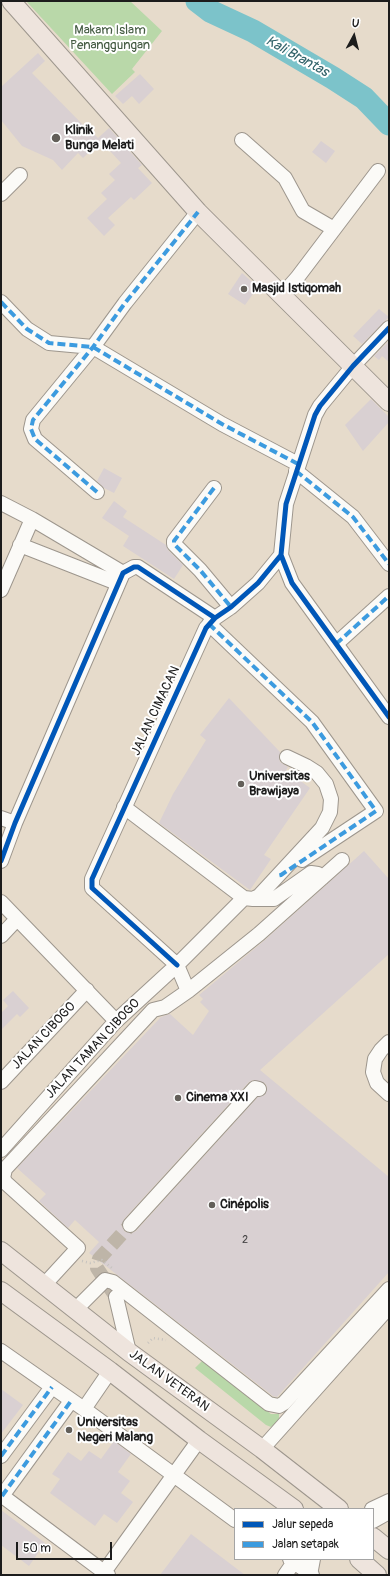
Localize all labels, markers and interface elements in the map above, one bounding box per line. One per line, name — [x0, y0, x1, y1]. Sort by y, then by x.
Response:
north arrow — [334, 16, 374, 56]
text: U — [351, 17, 360, 30]
park label: Makam Islam Penanggungan — [70, 23, 150, 54]
water label: Kali Brantas — [263, 33, 331, 81]
place label: Klinik Bunga Melati — [65, 123, 134, 154]
marker: Klinik Bunga Melati — [50, 132, 62, 144]
place label: Masjid Istiqomah — [252, 281, 341, 297]
marker: Masjid Istiqomah — [239, 284, 249, 294]
street label: JALAN CIMACAN — [128, 664, 184, 758]
place label: Universitas Brawijaya — [249, 769, 310, 800]
marker: Universitas Brawijaya — [236, 779, 246, 789]
street label: JALAN TAMAN CIBOGO — [43, 996, 143, 1102]
street label: JALAN CIBOGO — [9, 999, 79, 1073]
place label: Cinema XXI — [186, 1090, 249, 1106]
marker: Cinema XXI — [173, 1093, 183, 1103]
place label: Cinépolis — [220, 1197, 269, 1213]
marker: Cinépolis — [207, 1200, 217, 1210]
house number: 2 — [242, 1233, 248, 1247]
street label: JALAN VETERAN — [126, 1347, 212, 1415]
place label: Universitas Negeri Malang — [77, 1415, 153, 1446]
marker: Universitas Negeri Malang — [64, 1425, 74, 1435]
legend — [234, 1508, 374, 1560]
text: Jalur sepeda — [272, 1517, 333, 1532]
scale bar — [18, 1534, 114, 1560]
text: Jalan setapak — [272, 1537, 339, 1552]
text: 50 m — [23, 1541, 51, 1556]

